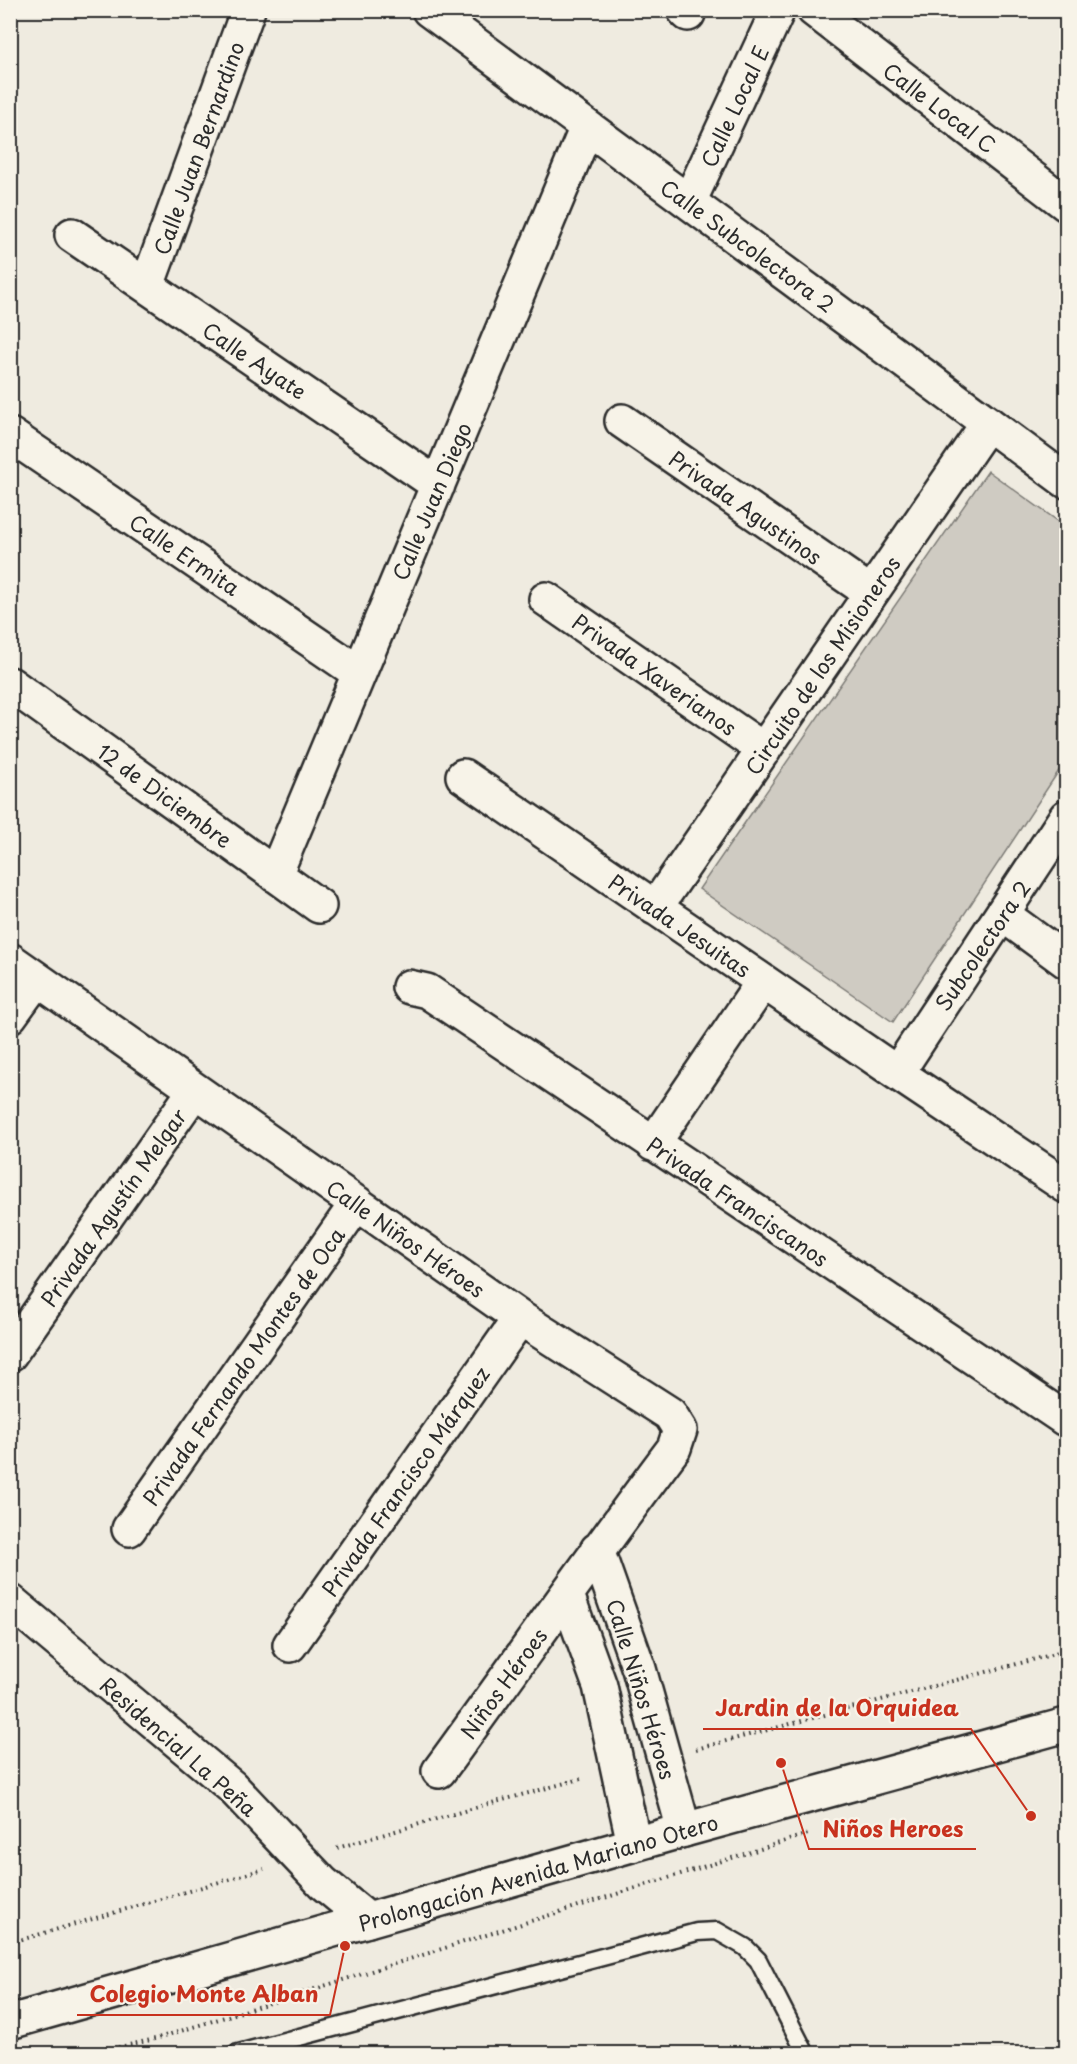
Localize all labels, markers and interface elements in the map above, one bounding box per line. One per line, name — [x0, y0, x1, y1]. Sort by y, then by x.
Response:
street label: Calle Juan Bernardino — [144, 37, 252, 259]
street label: Calle Local E — [692, 40, 776, 172]
street label: Calle Local C — [877, 54, 1003, 160]
street label: Calle Subcolectora 2 — [654, 171, 842, 319]
street label: Calle Ayate — [197, 313, 313, 407]
street label: Calle Juan Diego — [383, 417, 479, 585]
street label: Privada Agustinos — [663, 442, 829, 572]
street label: Calle Ermita — [123, 505, 247, 603]
street label: Circuito de los Misioneros — [737, 549, 907, 781]
street label: Privada Xaverianos — [566, 605, 744, 743]
street label: 12 de Diciembre — [91, 735, 239, 855]
street label: Privada Jesuitas — [603, 866, 757, 984]
street label: Subcolectora 2 — [926, 873, 1038, 1017]
street label: Privada Agustín Melgar — [32, 1101, 194, 1313]
street label: Privada Franciscanos — [641, 1128, 835, 1274]
street label: Calle Niños Héroes — [320, 1171, 492, 1305]
street label: Privada Fernando Montes de Oca — [134, 1220, 352, 1512]
street label: Privada Francisco Márquez — [313, 1359, 497, 1602]
street label: Calle Niños Héroes — [599, 1595, 685, 1783]
street label: Niños Héroes — [452, 1621, 554, 1745]
street label: Residencial La Peña — [93, 1669, 265, 1823]
callout: Jardin de la Orquidea — [703, 1689, 971, 1729]
text: Jardin de la Orquidea — [715, 1690, 959, 1723]
street label: Prolongación Avenida Mariano Otero — [354, 1805, 722, 1939]
callout: Niños Heroes — [809, 1809, 976, 1849]
text: Niños Heroes — [822, 1811, 964, 1844]
callout: Colegio Monte Alban — [77, 1975, 330, 2015]
text: Colegio Monte Alban — [89, 1976, 319, 2009]

